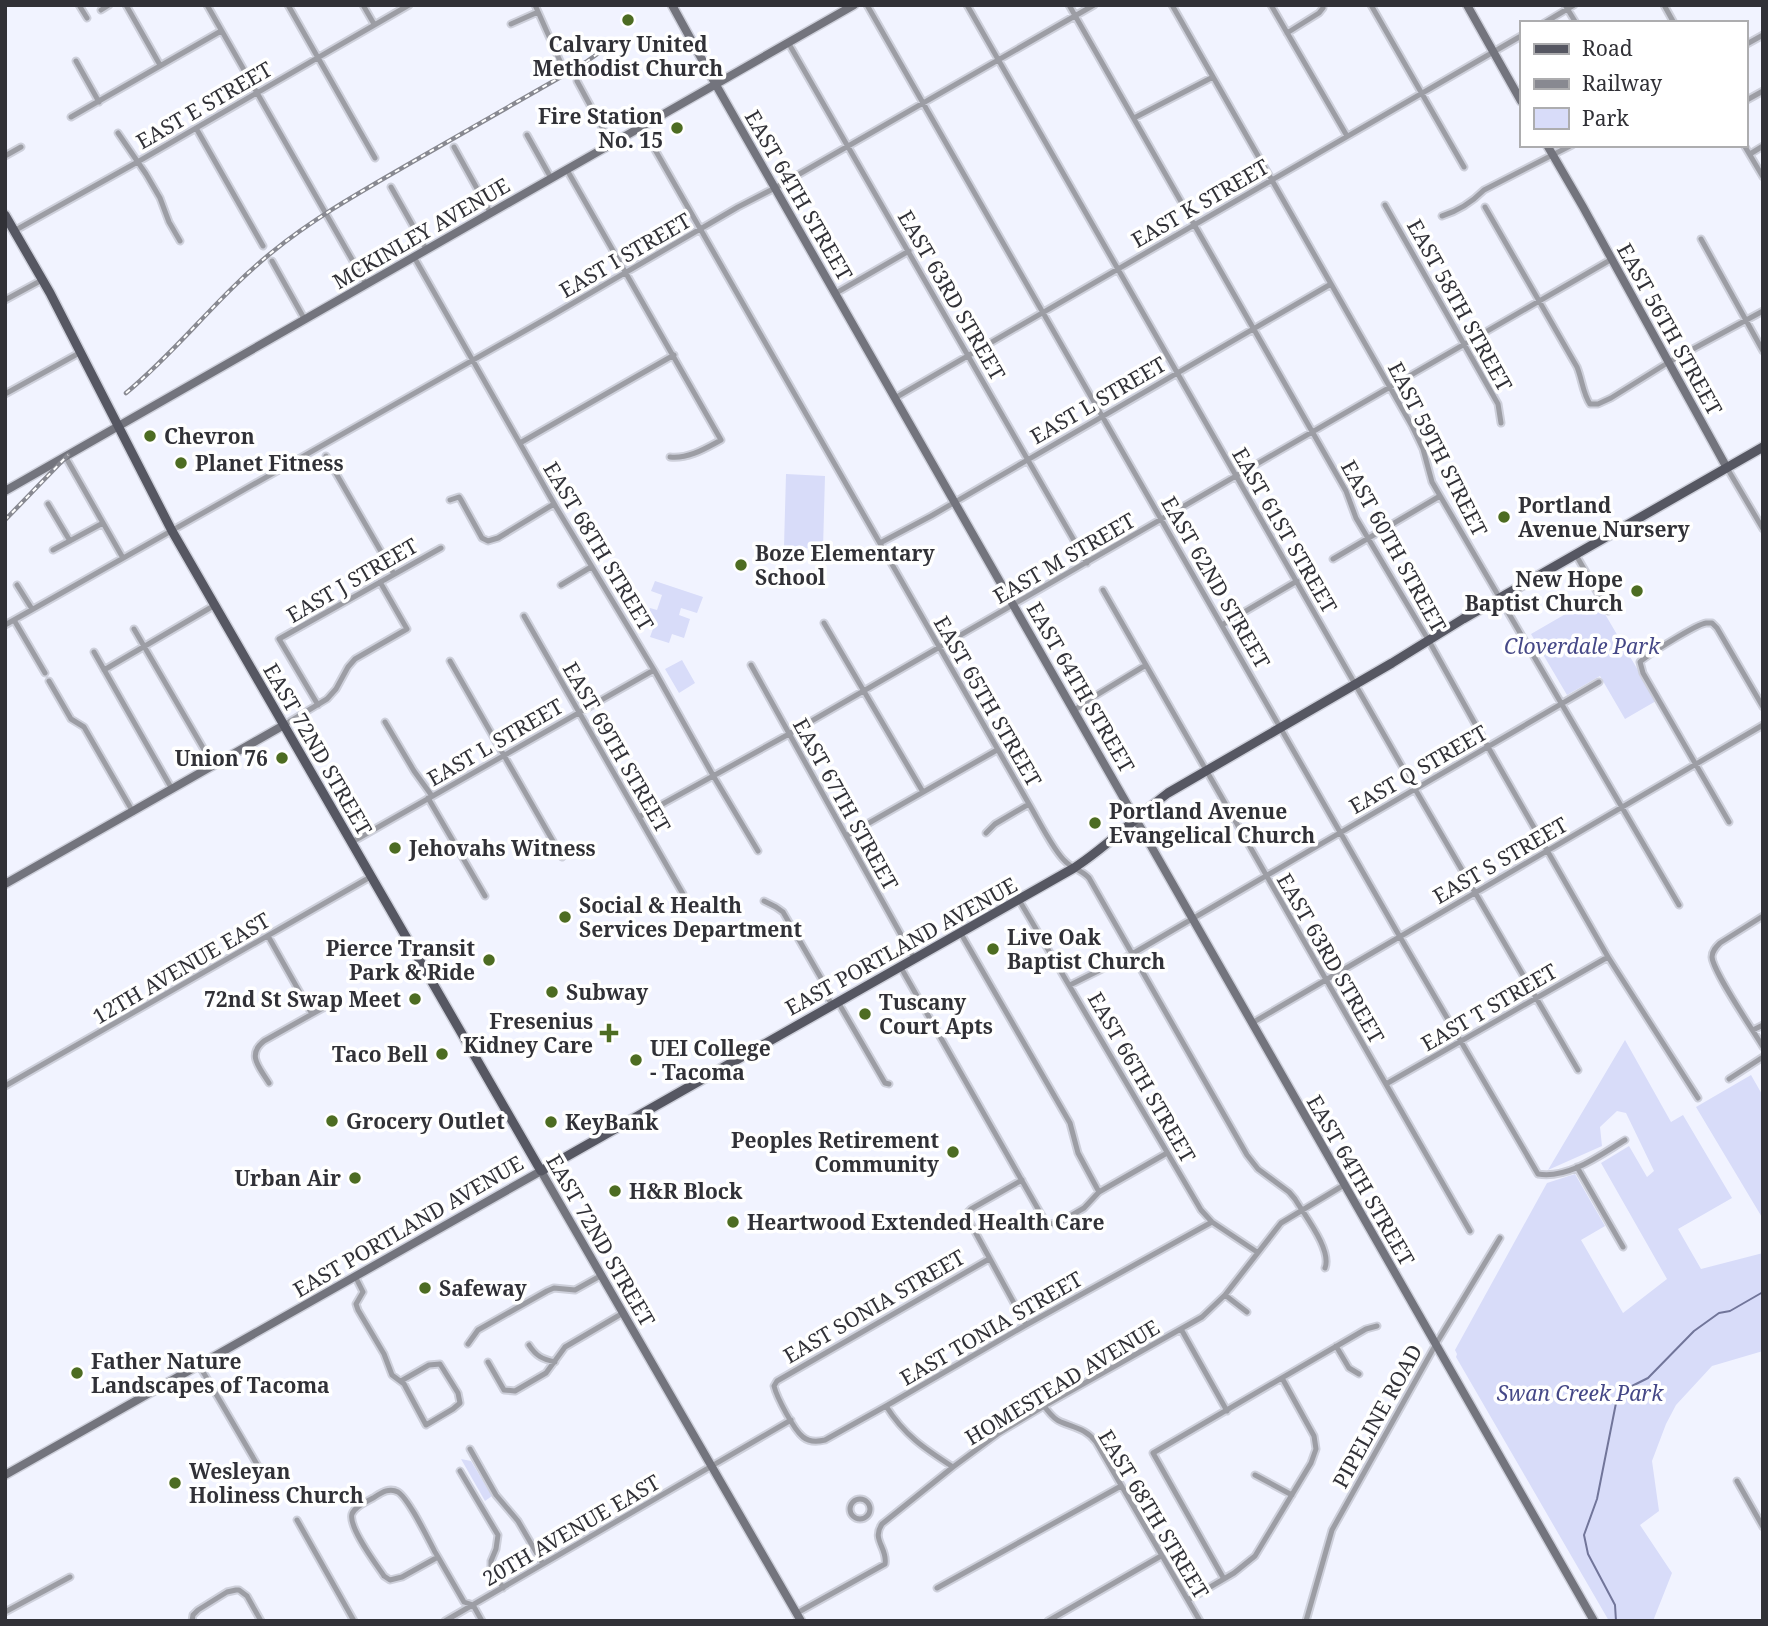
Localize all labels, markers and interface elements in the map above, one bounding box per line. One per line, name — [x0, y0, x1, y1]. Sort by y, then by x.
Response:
marker: Calvary United Methodist Church — [620, 12, 636, 28]
legend — [1520, 21, 1747, 147]
place label: Calvary United Methodist Church — [533, 30, 723, 82]
text: Road — [1582, 34, 1633, 62]
street label: EAST E STREET — [131, 55, 277, 155]
text: Railway — [1582, 69, 1662, 97]
place label: Fire Station No. 15 — [538, 102, 663, 154]
text: Park — [1582, 104, 1629, 132]
street label: EAST 64TH STREET — [739, 105, 859, 285]
marker: Fire Station No. 15 — [669, 120, 685, 136]
street label: EAST K STREET — [1126, 152, 1274, 254]
street label: MCKINLEY AVENUE — [327, 171, 515, 295]
street label: EAST 63RD STREET — [892, 205, 1012, 385]
street label: EAST I STREET — [554, 206, 696, 304]
street label: EAST 58TH STREET — [1401, 214, 1519, 396]
street label: EAST 56TH STREET — [1611, 238, 1729, 420]
street label: EAST L STREET — [1025, 350, 1171, 450]
street label: EAST 59TH STREET — [1382, 357, 1494, 541]
place label: Chevron — [164, 422, 255, 450]
marker: Chevron — [142, 428, 158, 444]
street label: EAST 61ST STREET — [1226, 442, 1344, 618]
place label: Planet Fitness — [195, 449, 344, 477]
marker: Planet Fitness — [173, 455, 189, 471]
street label: EAST 60TH STREET — [1335, 455, 1453, 637]
street label: EAST 68TH STREET — [537, 456, 661, 636]
street label: EAST 62ND STREET — [1155, 491, 1277, 673]
place label: Portland Avenue Nursery — [1518, 491, 1690, 543]
street label: EAST M STREET — [988, 506, 1140, 610]
marker: Portland Avenue Nursery — [1496, 509, 1512, 525]
street label: EAST J STREET — [281, 531, 423, 629]
place label: Boze Elementary School — [755, 539, 936, 591]
marker: Boze Elementary School — [733, 557, 749, 573]
place label: New Hope Baptist Church — [1465, 565, 1623, 617]
marker: New Hope Baptist Church — [1629, 583, 1645, 599]
street label: EAST 64TH STREET — [1021, 597, 1141, 777]
street label: EAST 65TH STREET — [928, 611, 1048, 791]
park label: Cloverdale Park — [1504, 632, 1661, 660]
street label: EAST 69TH STREET — [557, 657, 677, 837]
street label: EAST 72ND STREET — [257, 658, 379, 840]
street label: EAST L STREET — [422, 692, 568, 792]
street label: EAST 67TH STREET — [787, 713, 905, 895]
street label: EAST Q STREET — [1344, 718, 1492, 820]
place label: Union 76 — [175, 744, 268, 772]
marker: Union 76 — [274, 750, 290, 766]
place label: Portland Avenue Evangelical Church — [1109, 797, 1315, 849]
street label: EAST S STREET — [1428, 810, 1572, 910]
marker: Portland Avenue Evangelical Church — [1087, 815, 1103, 831]
place label: Jehovahs Witness — [408, 834, 596, 862]
marker: Jehovahs Witness — [387, 840, 403, 856]
street label: EAST 63RD STREET — [1271, 868, 1391, 1048]
street label: EAST PORTLAND AVENUE — [780, 871, 1022, 1021]
place label: Social & Health Services Department — [579, 891, 802, 943]
street label: 12TH AVENUE EAST — [87, 906, 275, 1030]
marker: Social & Health Services Department — [557, 909, 573, 925]
place label: Live Oak Baptist Church — [1007, 923, 1165, 975]
place label: Pierce Transit Park & Ride — [326, 934, 475, 986]
marker: Live Oak Baptist Church — [985, 941, 1001, 957]
marker: Pierce Transit Park & Ride — [481, 952, 497, 968]
street label: EAST T STREET — [1416, 957, 1562, 1057]
place label: Subway — [566, 978, 649, 1006]
marker: Subway — [544, 984, 560, 1000]
place label: 72nd St Swap Meet — [204, 985, 401, 1013]
street label: EAST 66TH STREET — [1082, 987, 1202, 1167]
place label: Tuscany Court Apts — [879, 988, 993, 1040]
marker: 72nd St Swap Meet — [407, 991, 423, 1007]
marker: Tuscany Court Apts — [857, 1006, 873, 1022]
place label: Fresenius Kidney Care — [463, 1007, 593, 1059]
marker: Fresenius Kidney Care — [599, 1023, 619, 1043]
place label: UEI College - Tacoma — [650, 1034, 771, 1086]
place label: Taco Bell — [332, 1040, 429, 1068]
marker: Taco Bell — [434, 1046, 450, 1062]
marker: UEI College - Tacoma — [628, 1052, 644, 1068]
street label: EAST 64TH STREET — [1301, 1090, 1421, 1270]
place label: Grocery Outlet — [346, 1107, 505, 1135]
place label: KeyBank — [565, 1108, 659, 1136]
marker: Grocery Outlet — [324, 1113, 340, 1129]
marker: KeyBank — [543, 1114, 559, 1130]
place label: Peoples Retirement Community — [731, 1126, 940, 1178]
marker: Peoples Retirement Community — [945, 1144, 961, 1160]
street label: EAST PORTLAND AVENUE — [288, 1149, 528, 1303]
street label: EAST 72ND STREET — [540, 1149, 662, 1331]
place label: Urban Air — [234, 1164, 341, 1192]
marker: Urban Air — [347, 1170, 363, 1186]
place label: H&R Block — [629, 1177, 743, 1205]
marker: H&R Block — [607, 1183, 623, 1199]
place label: Heartwood Extended Health Care — [747, 1208, 1105, 1236]
marker: Heartwood Extended Health Care — [725, 1214, 741, 1230]
street label: EAST SONIA STREET — [778, 1243, 970, 1369]
street label: EAST TONIA STREET — [895, 1264, 1087, 1392]
place label: Safeway — [439, 1274, 527, 1302]
marker: Safeway — [417, 1280, 433, 1296]
street label: HOMESTEAD AVENUE — [960, 1313, 1164, 1451]
street label: PIPELINE ROAD — [1326, 1339, 1428, 1493]
place label: Father Nature Landscapes of Tacoma — [91, 1347, 330, 1399]
marker: Father Nature Landscapes of Tacoma — [69, 1365, 85, 1381]
park label: Swan Creek Park — [1497, 1379, 1664, 1407]
street label: EAST 68TH STREET — [1092, 1424, 1216, 1604]
place label: Wesleyan Holiness Church — [189, 1457, 364, 1509]
street label: 20TH AVENUE EAST — [477, 1468, 665, 1592]
marker: Wesleyan Holiness Church — [167, 1475, 183, 1491]

